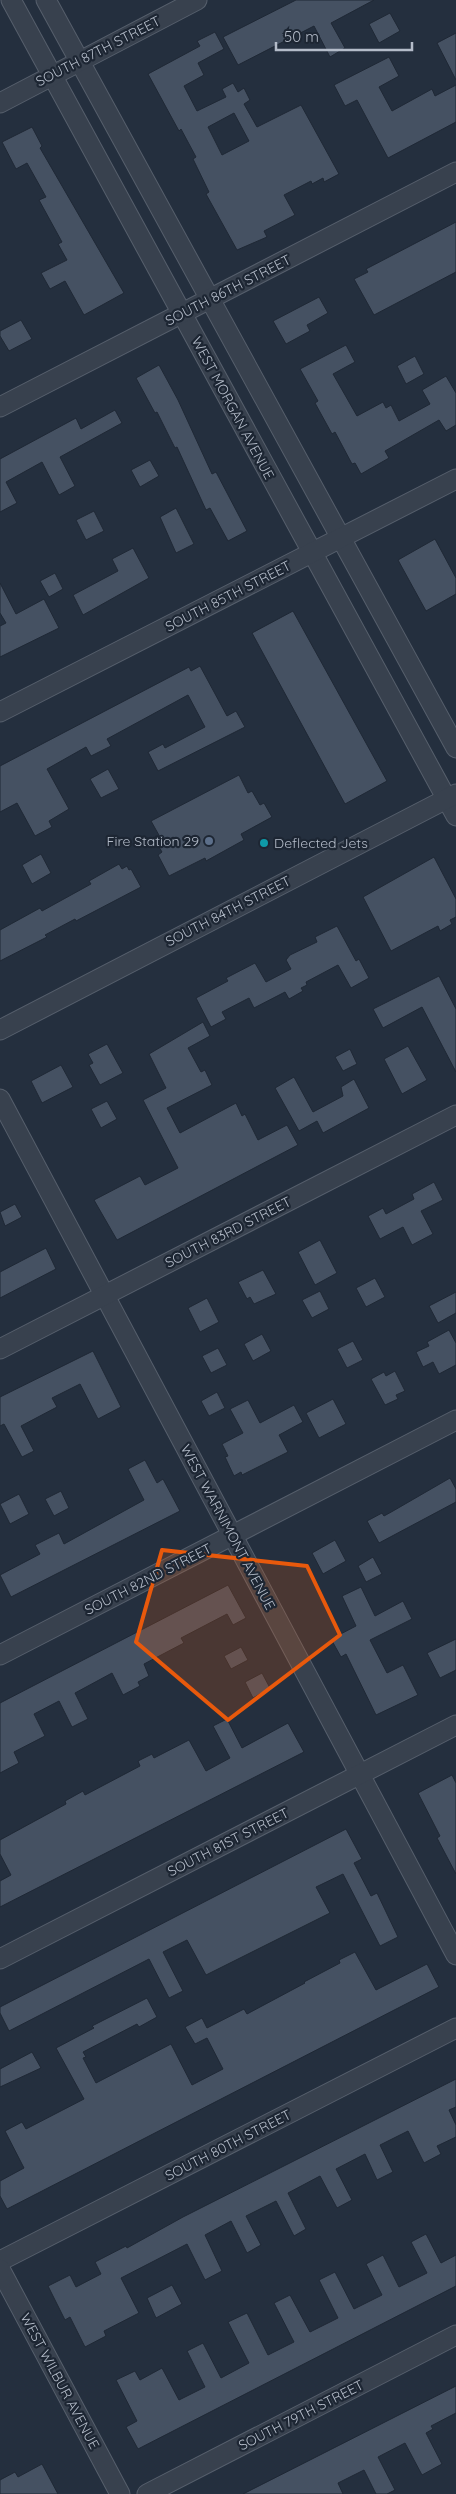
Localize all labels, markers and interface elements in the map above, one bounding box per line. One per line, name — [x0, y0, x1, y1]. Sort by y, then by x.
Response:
street label: SOUTH 87TH STREET — [33, 12, 163, 90]
scale bar — [276, 20, 412, 52]
text: 50 m — [284, 27, 319, 46]
street label: SOUTH 86TH STREET — [162, 251, 294, 329]
street label: WEST MORGAN AVENUE — [188, 334, 278, 483]
street label: SOUTH 85TH STREET — [162, 557, 294, 635]
place label: Fire Station 29 — [106, 832, 199, 850]
place label: Deflected Jets — [274, 834, 368, 852]
marker: Fire Station 29 — [203, 835, 215, 847]
marker: Deflected Jets — [258, 837, 270, 849]
street label: SOUTH 84TH STREET — [162, 872, 294, 950]
street label: SOUTH 83RD STREET — [162, 1192, 294, 1272]
street label: WEST WARNIMONT AVENUE — [177, 1441, 279, 1613]
street label: SOUTH 82ND STREET — [81, 1539, 215, 1619]
street label: SOUTH 81ST STREET — [164, 1804, 292, 1880]
street label: SOUTH 80TH STREET — [162, 2105, 294, 2185]
street label: WEST WILBUR AVENUE — [16, 2310, 104, 2452]
street label: SOUTH 79TH STREET — [235, 2376, 367, 2454]

